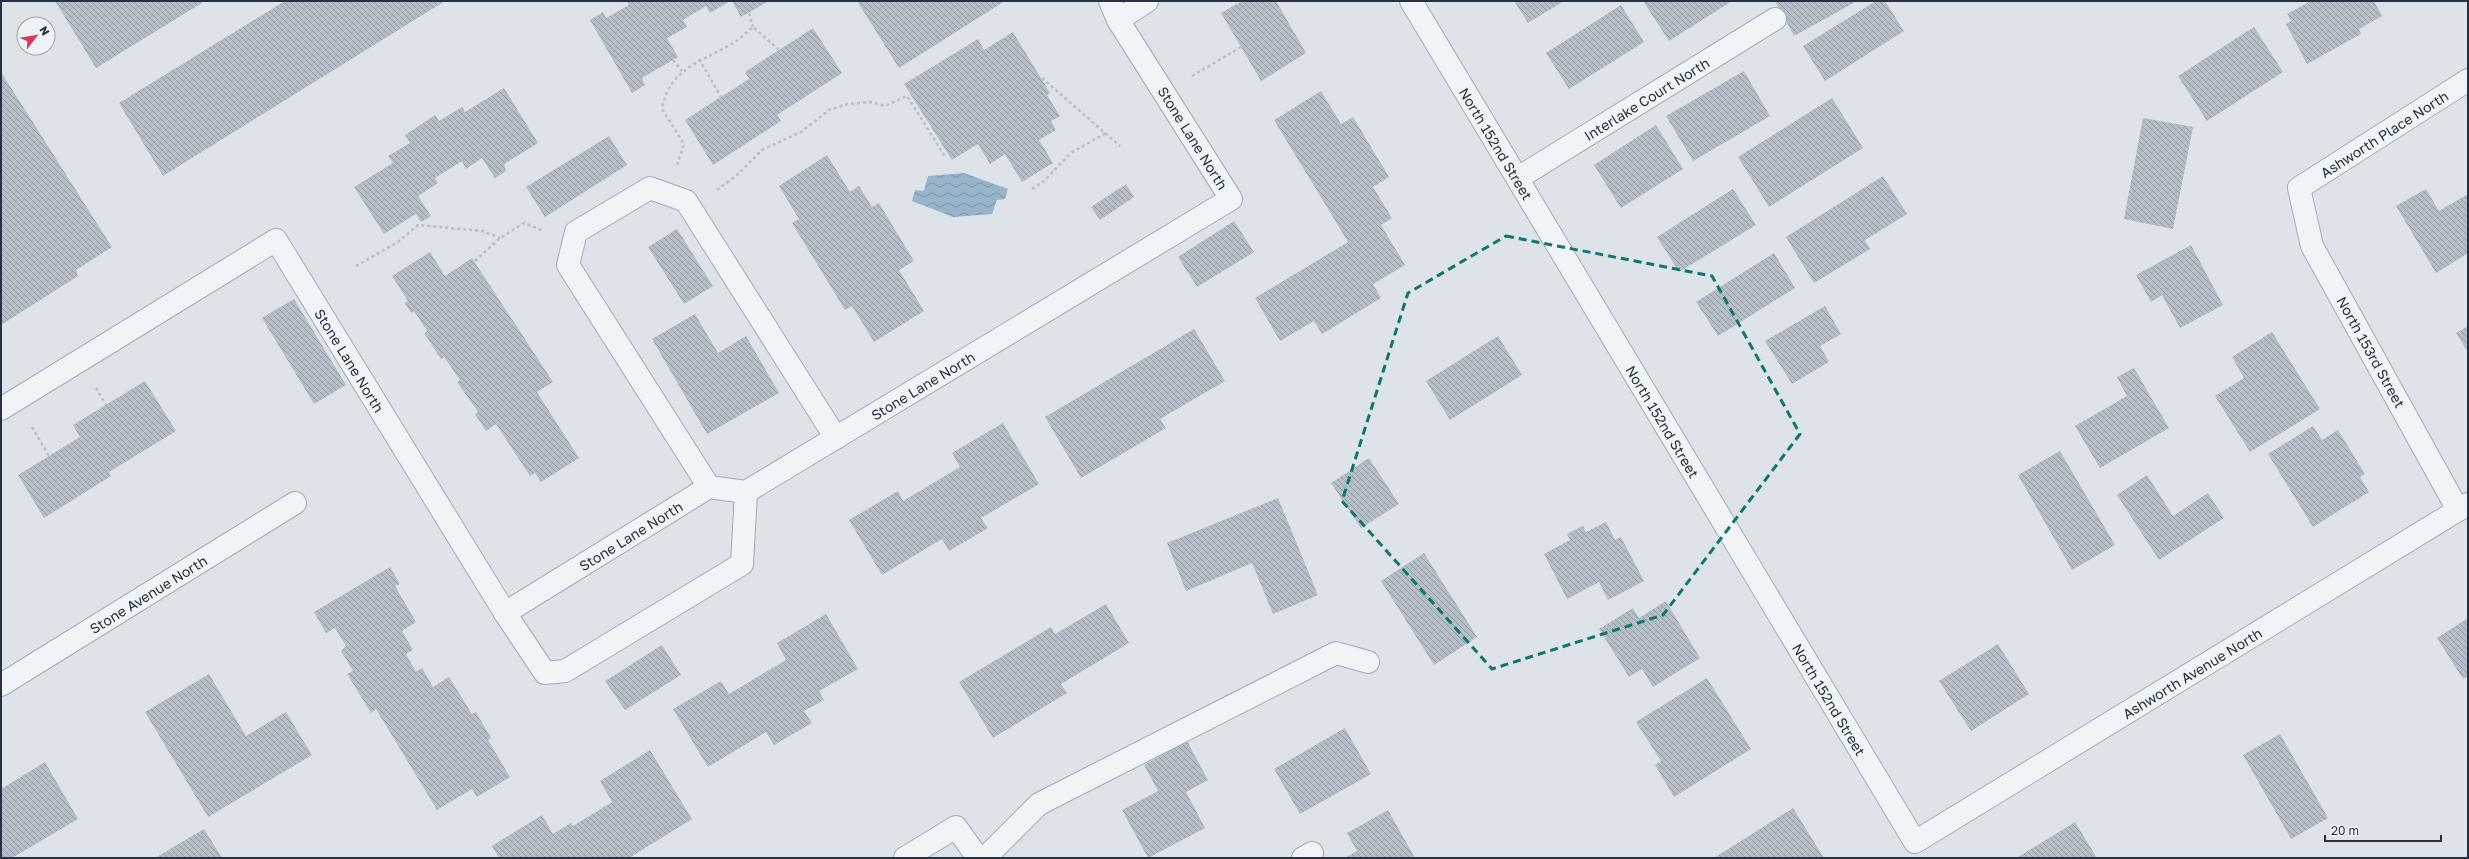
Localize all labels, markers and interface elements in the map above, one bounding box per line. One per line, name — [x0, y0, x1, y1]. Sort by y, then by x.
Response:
north arrow — [16, 16, 56, 56]
text: N — [37, 24, 53, 38]
street label: Interlake Court North — [1581, 53, 1712, 144]
street label: Stone Lane North — [1154, 83, 1232, 193]
street label: North 152nd Street — [1456, 84, 1536, 203]
street label: Ashworth Place North — [2317, 87, 2451, 181]
street label: North 153rd Street — [2333, 293, 2409, 411]
street label: Stone Lane North — [312, 306, 388, 415]
street label: Stone Lane North — [868, 347, 978, 423]
street label: North 152nd Street — [1623, 362, 1703, 480]
street label: Stone Lane North — [576, 497, 685, 574]
street label: Stone Avenue North — [86, 551, 210, 637]
street label: Ashworth Avenue North — [2119, 624, 2265, 722]
street label: North 152nd Street — [1789, 640, 1870, 758]
scale bar — [2325, 817, 2441, 843]
text: 20 m — [2331, 823, 2359, 838]

